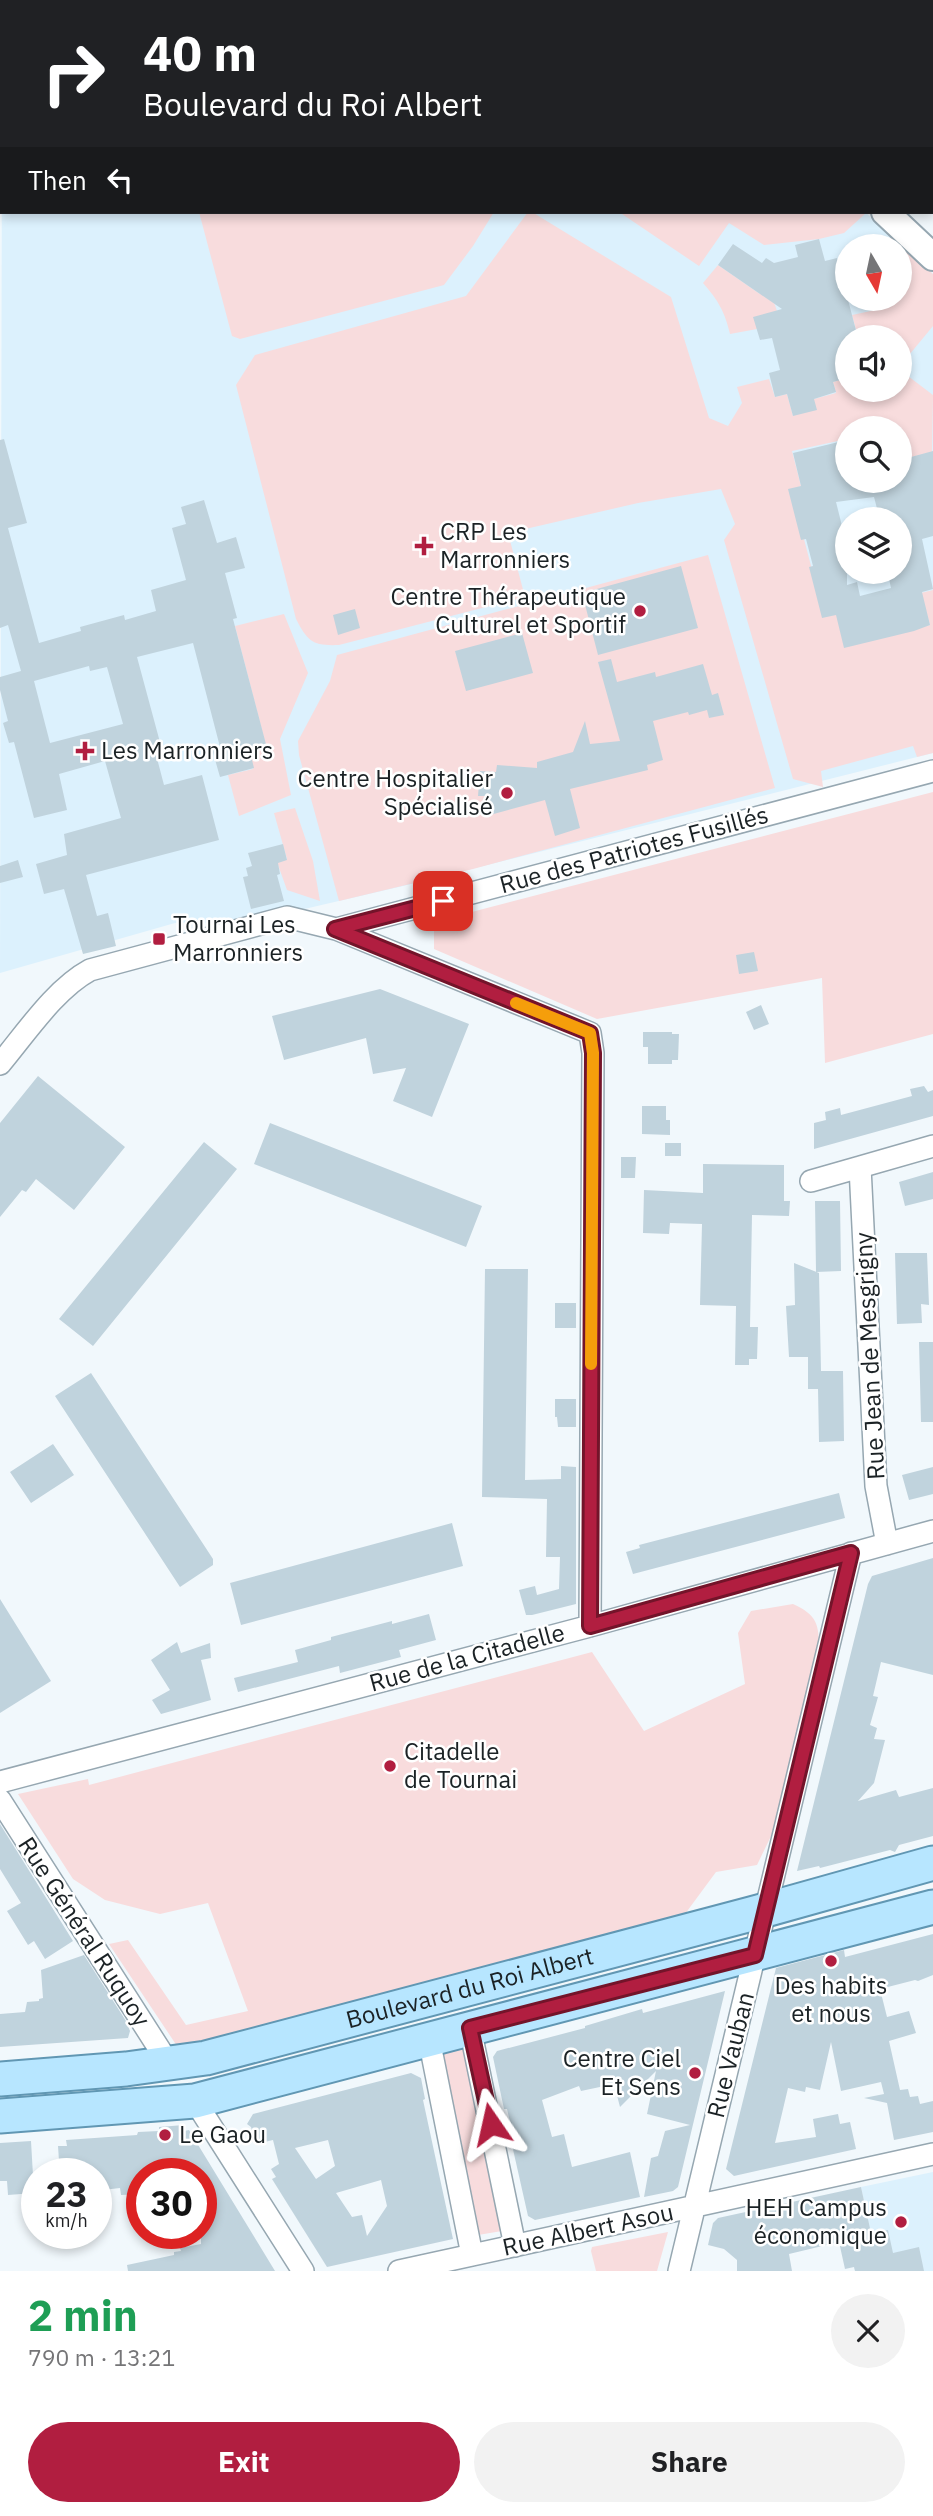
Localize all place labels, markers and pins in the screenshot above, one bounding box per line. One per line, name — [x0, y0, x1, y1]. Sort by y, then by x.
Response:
place label: CRP Les Marronniers — [440, 515, 570, 575]
marker: CRP Les Marronniers — [414, 536, 434, 556]
place label: Centre Thérapeutique Culturel et Sportif — [390, 580, 626, 640]
marker: Centre Thérapeutique Culturel et Sportif — [632, 603, 648, 619]
place label: Les Marronniers — [101, 734, 274, 766]
marker: Les Marronniers — [75, 741, 95, 761]
place label: Centre Hospitalier Spécialisé — [298, 762, 493, 822]
marker: Centre Hospitalier Spécialisé — [499, 785, 515, 801]
pin — [413, 871, 473, 931]
place label: Tournai Les Marronniers — [173, 908, 303, 968]
marker: Tournai Les Marronniers — [151, 931, 167, 947]
place label: Citadelle de Tournai — [404, 1735, 517, 1795]
marker: Citadelle de Tournai — [382, 1758, 398, 1774]
marker: Des habits et nous — [823, 1953, 839, 1969]
place label: Des habits et nous — [774, 1969, 888, 2029]
place label: Centre Ciel Et Sens — [563, 2042, 681, 2102]
marker: Centre Ciel Et Sens — [687, 2065, 703, 2081]
place label: Le Gaou — [179, 2118, 266, 2150]
marker: Le Gaou — [157, 2127, 173, 2143]
place label: HEH Campus économique — [745, 2191, 887, 2251]
marker: HEH Campus économique — [893, 2214, 909, 2230]

